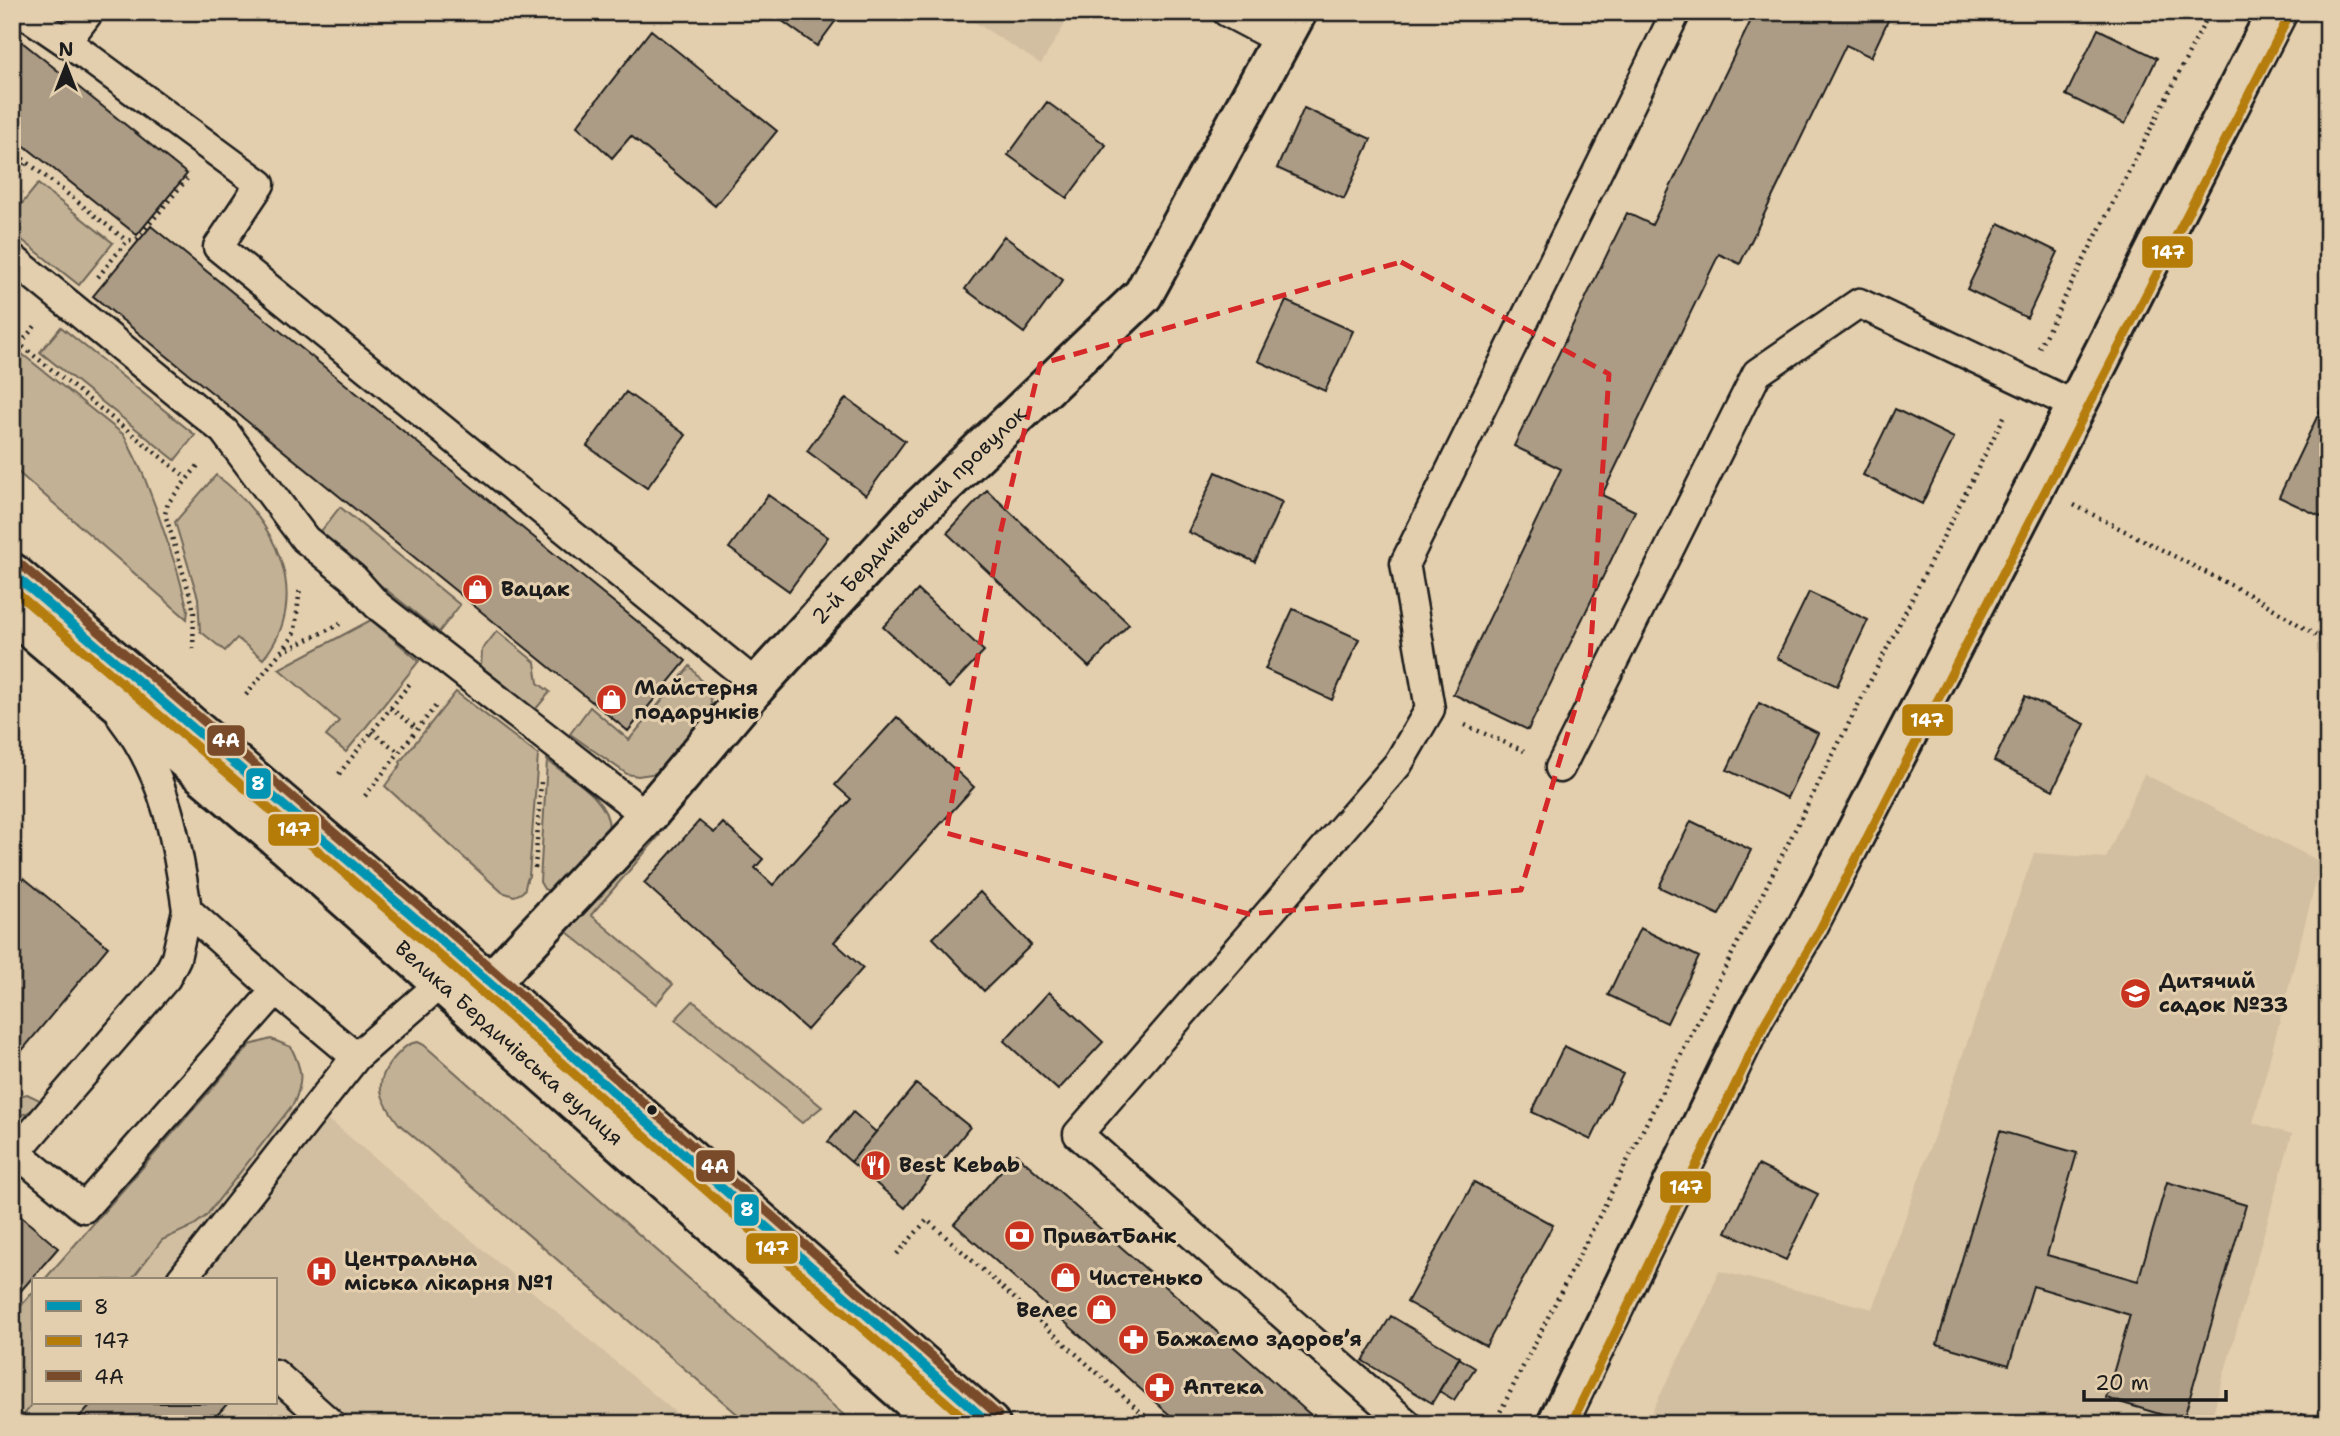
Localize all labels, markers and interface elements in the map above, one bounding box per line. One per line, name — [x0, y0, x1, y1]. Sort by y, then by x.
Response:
north arrow — [32, 32, 102, 102]
text: N — [58, 37, 74, 62]
line badge: 147 — [2141, 235, 2194, 269]
text: 147 — [2151, 240, 2185, 265]
street label: 2-й Бердичівський провулок — [806, 400, 1032, 630]
shop icon: Вацак — [461, 572, 495, 606]
place label: Вацак — [501, 575, 570, 603]
place label: Майстерня подарунків — [634, 674, 759, 726]
shop icon: Майстерня подарунків — [594, 683, 628, 717]
line badge: 147 — [1901, 703, 1954, 737]
text: 147 — [1910, 708, 1944, 733]
line badge: 4А — [206, 724, 246, 757]
text: 4А — [212, 728, 240, 753]
line badge: 8 — [245, 767, 272, 800]
text: 8 — [251, 771, 265, 796]
line badge: 147 — [267, 813, 320, 847]
text: 147 — [277, 817, 311, 842]
street label: Велика Бердичівська вулиця — [389, 934, 629, 1152]
place label: Дитячий садок №33 — [2159, 967, 2288, 1019]
school or university icon: Дитячий садок №33 — [2119, 976, 2153, 1010]
unlabelled marker — [645, 1103, 659, 1117]
restaurant icon: Best Kebab — [859, 1148, 893, 1182]
line badge: 4А — [695, 1149, 736, 1183]
place label: Best Kebab — [899, 1151, 1020, 1179]
text: 4А — [701, 1154, 729, 1179]
line badge: 147 — [1659, 1170, 1712, 1204]
text: 147 — [1669, 1175, 1703, 1200]
line badge: 8 — [733, 1193, 760, 1227]
text: 8 — [740, 1197, 754, 1222]
bank icon: ПриватБанк — [1003, 1219, 1037, 1253]
place label: ПриватБанк — [1043, 1222, 1177, 1250]
line badge: 147 — [745, 1232, 799, 1265]
text: 147 — [755, 1236, 789, 1261]
place label: Центральна міська лікарня №1 — [344, 1245, 553, 1297]
hospital icon: Центральна міська лікарня №1 — [304, 1254, 338, 1288]
shop icon: Чистенько — [1049, 1261, 1083, 1295]
place label: Чистенько — [1089, 1264, 1203, 1292]
legend — [32, 1278, 276, 1404]
text: 8 — [94, 1293, 109, 1321]
shop icon: Велес — [1084, 1293, 1118, 1327]
place label: Велес — [1016, 1296, 1078, 1324]
pharmacy icon: Бажаємо здоровʼя — [1116, 1322, 1150, 1356]
place label: Бажаємо здоровʼя — [1156, 1325, 1362, 1353]
text: 147 — [94, 1327, 130, 1355]
scale bar — [2084, 1359, 2226, 1403]
text: 4А — [94, 1363, 124, 1391]
text: 20 m — [2095, 1369, 2149, 1397]
pharmacy icon: Аптека — [1143, 1370, 1177, 1404]
place label: Аптека — [1183, 1373, 1264, 1401]

